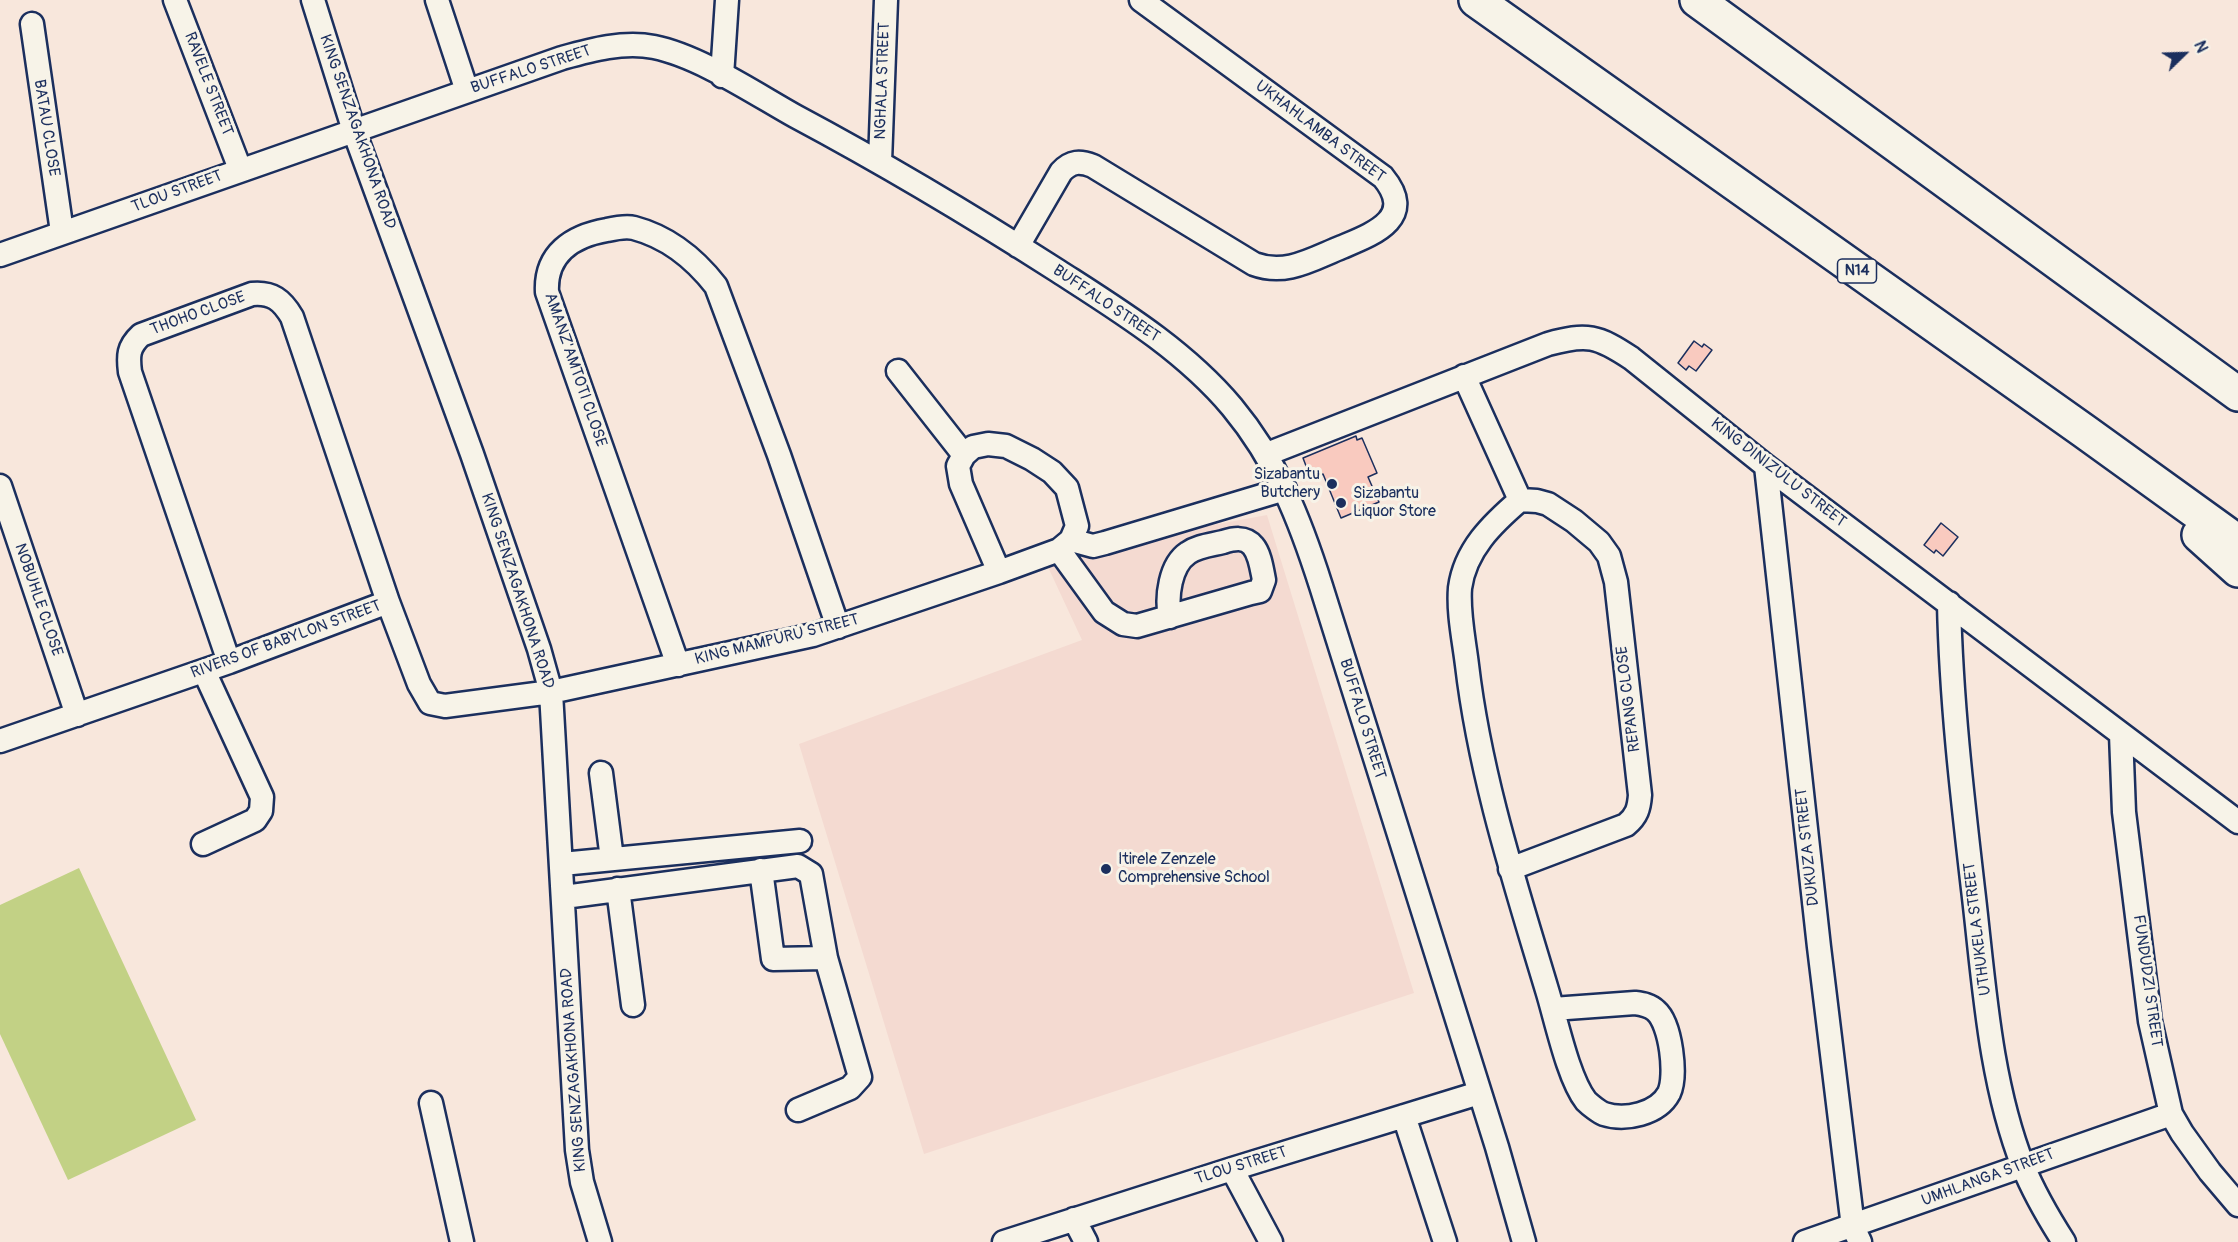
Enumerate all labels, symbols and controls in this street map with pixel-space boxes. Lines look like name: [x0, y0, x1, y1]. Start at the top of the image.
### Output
street label: NGHALA STREET: [871, 22, 895, 140]
north arrow: [2154, 24, 2214, 84]
street label: RAVELE STREET: [179, 30, 237, 138]
street label: KING SENZAGAKHONA ROAD: [315, 32, 399, 232]
text: N: [2189, 38, 2212, 56]
street label: BUFFALO STREET: [469, 42, 593, 98]
street label: UKHAHLAMBA STREET: [1251, 77, 1389, 187]
street label: BATAU CLOSE: [29, 78, 63, 178]
street label: TLOU STREET: [129, 167, 225, 217]
road number: N14: [1838, 259, 1876, 283]
street label: BUFFALO STREET: [1049, 261, 1163, 347]
street label: THOHO CLOSE: [148, 288, 248, 340]
street label: AMANZ'AMTOTI CLOSE: [540, 290, 610, 450]
street label: KING DINIZULU STREET: [1706, 414, 1850, 532]
place label: Sizabantu Butchery: [1254, 465, 1320, 503]
marker: Sizabantu Butchery: [1325, 477, 1339, 491]
place label: Sizabantu Liquor Store: [1353, 484, 1436, 522]
street label: KING SENZAGAKHONA ROAD: [476, 491, 558, 691]
marker: Sizabantu Liquor Store: [1334, 496, 1348, 510]
street label: NOBUHLE CLOSE: [10, 541, 66, 659]
street label: RIVERS OF BABYLON STREET: [188, 597, 384, 683]
street label: KING MAMPURU STREET: [693, 610, 861, 670]
street label: REPANG CLOSE: [1613, 645, 1645, 753]
street label: BUFFALO STREET: [1335, 656, 1389, 782]
street label: DUKUZA STREET: [1792, 787, 1824, 907]
place label: Itirele Zenzele Comprehensive School: [1118, 850, 1270, 888]
street label: UTHUKELA STREET: [1960, 861, 1996, 997]
marker: Itirele Zenzele Comprehensive School: [1099, 862, 1113, 876]
street label: FUNDUDZI STREET: [2128, 914, 2166, 1048]
street label: KING SENZAGAKHONA ROAD: [557, 967, 591, 1173]
street label: TLOU STREET: [1193, 1143, 1289, 1189]
street label: UMHLANGA STREET: [1919, 1145, 2057, 1211]

